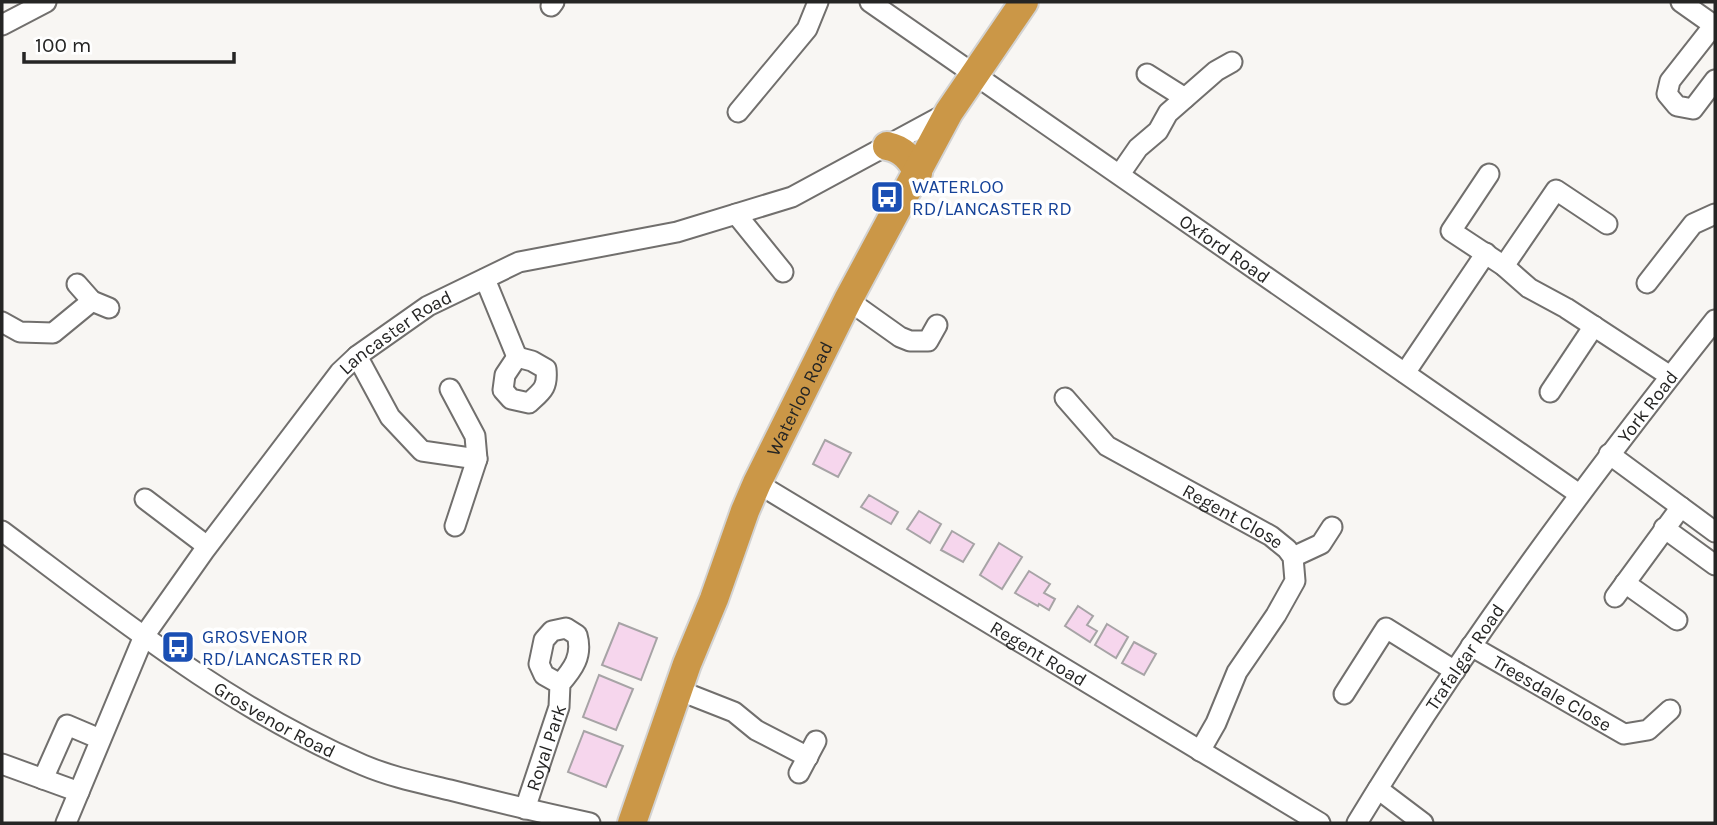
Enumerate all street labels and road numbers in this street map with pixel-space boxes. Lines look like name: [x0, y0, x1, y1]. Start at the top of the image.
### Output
street label: Oxford Road: [1175, 210, 1274, 288]
street label: Lancaster Road: [335, 286, 456, 379]
street label: Waterloo Road: [762, 338, 838, 460]
street label: York Road: [1613, 367, 1683, 448]
street label: Regent Close: [1178, 480, 1288, 554]
street label: Trafalgar Road: [1421, 600, 1509, 715]
street label: Regent Road: [986, 616, 1090, 691]
street label: Treesdale Close: [1489, 651, 1615, 736]
street label: Grosvenor Road: [210, 677, 339, 763]
street label: Royal Park: [522, 701, 571, 794]

